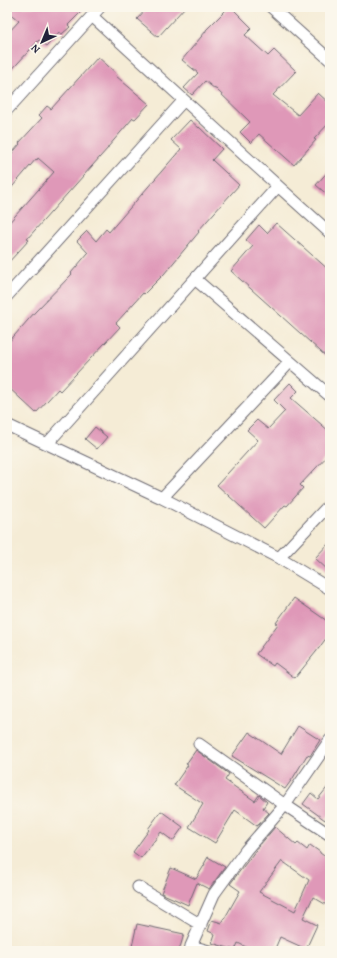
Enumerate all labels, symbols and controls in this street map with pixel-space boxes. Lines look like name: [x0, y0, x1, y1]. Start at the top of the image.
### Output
north arrow: [22, 22, 62, 62]
text: N: [26, 40, 43, 58]

